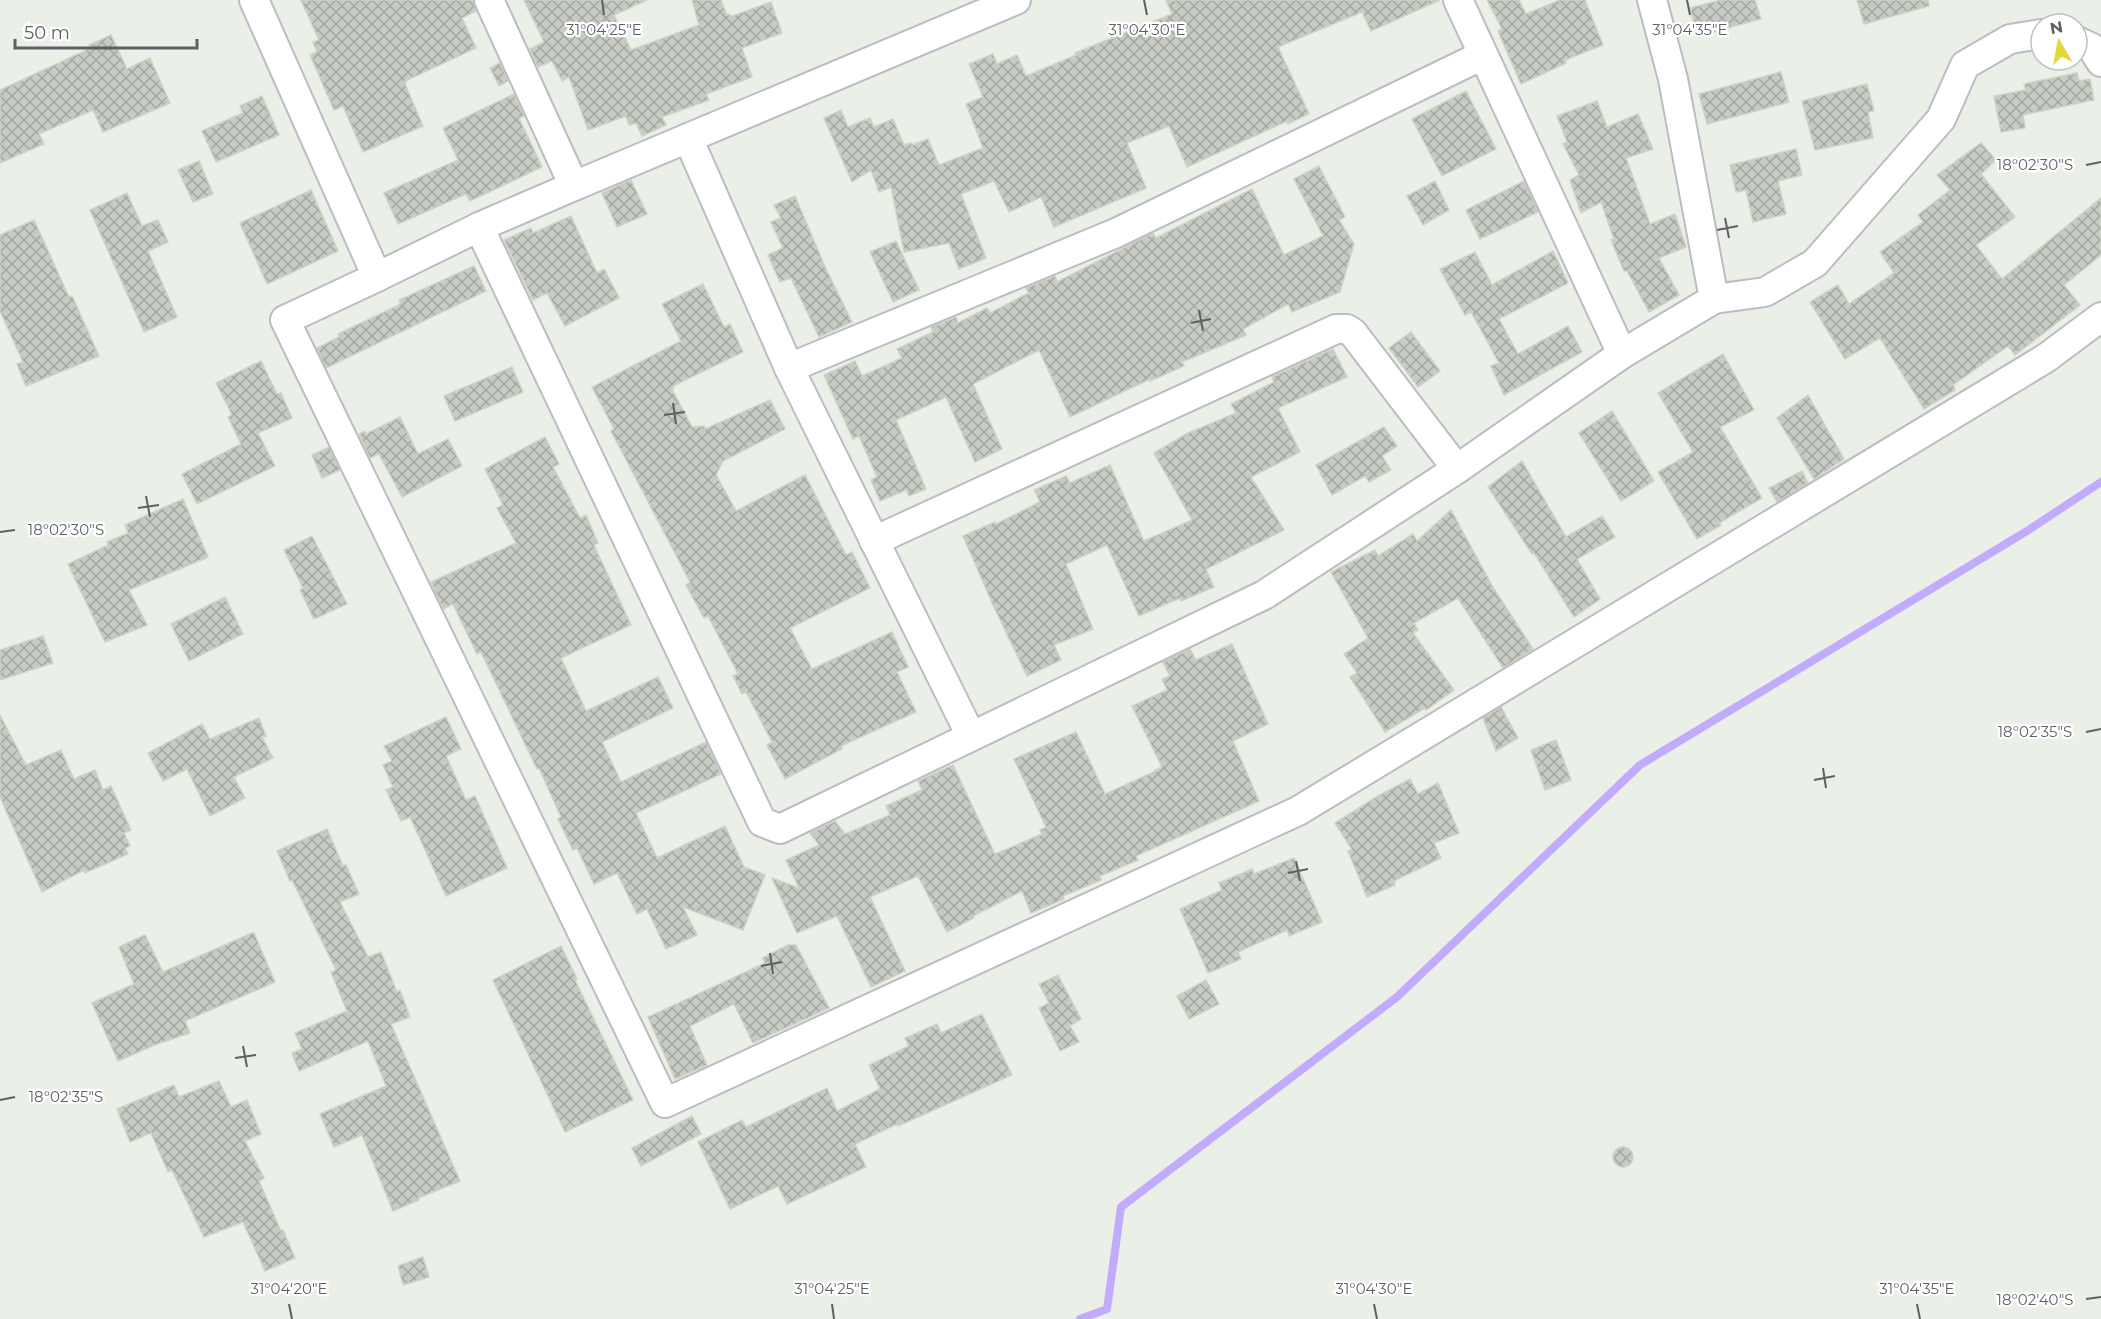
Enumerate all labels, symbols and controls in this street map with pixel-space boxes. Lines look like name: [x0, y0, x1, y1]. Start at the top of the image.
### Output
scale bar: [15, 12, 196, 50]
north arrow: [2029, 12, 2089, 72]
text: N: [2048, 17, 2065, 38]
text: 31°04'25"E: [566, 20, 642, 39]
text: 31°04'30"E: [1108, 20, 1186, 39]
text: 31°04'35"E: [1652, 20, 1728, 39]
text: 50 m: [24, 22, 70, 44]
text: 18°02'30"S: [1997, 155, 2073, 174]
text: 18°02'30"S: [28, 520, 104, 539]
text: 18°02'35"S: [1998, 722, 2072, 741]
text: 18°02'35"S: [29, 1087, 103, 1106]
text: 31°04'20"E: [250, 1279, 328, 1298]
text: 31°04'25"E: [794, 1279, 870, 1298]
text: 31°04'30"E: [1335, 1279, 1413, 1298]
text: 31°04'35"E: [1879, 1279, 1955, 1298]
text: 18°02'40"S: [1997, 1290, 2073, 1309]

